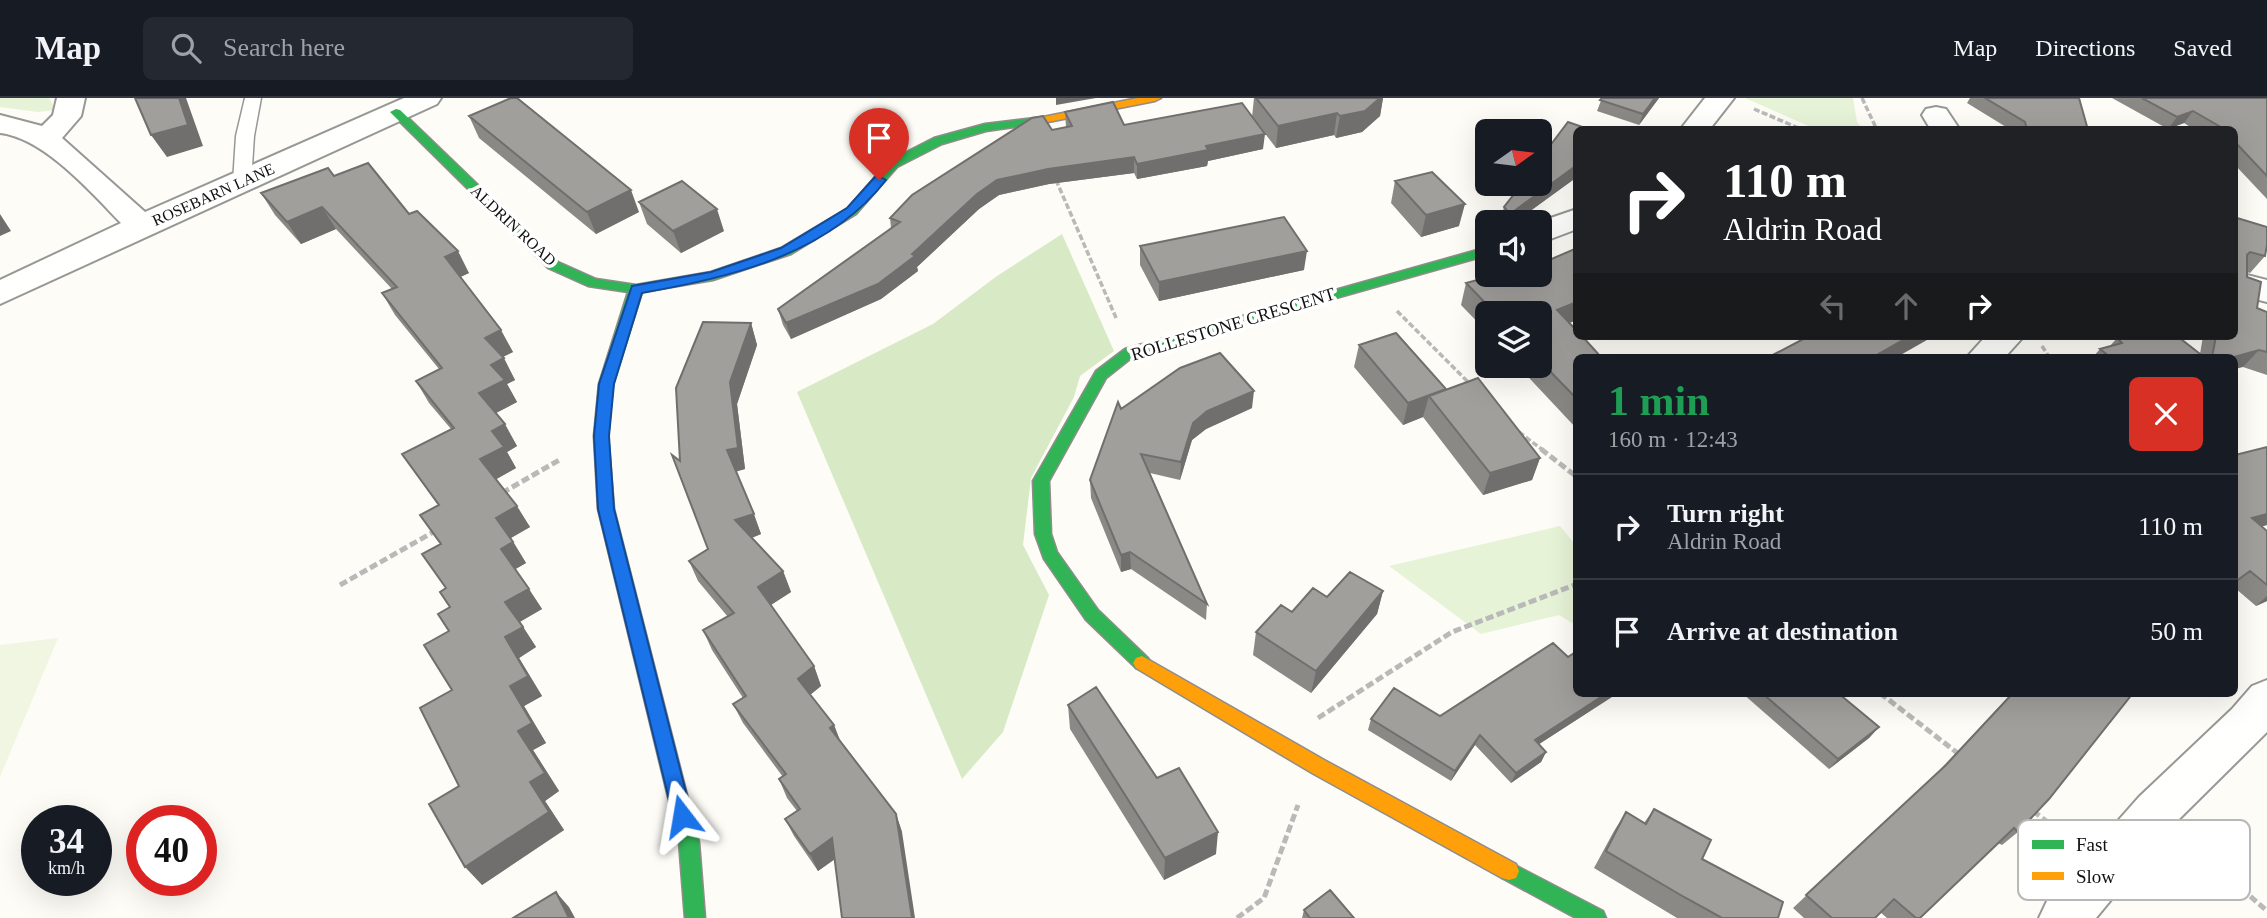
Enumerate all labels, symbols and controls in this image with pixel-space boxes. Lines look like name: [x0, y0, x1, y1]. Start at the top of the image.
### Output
search box: [143, 17, 633, 80]
icon: search: [167, 29, 205, 67]
text: Map: [35, 30, 101, 66]
text: Search here: [223, 33, 345, 62]
text: Map: [1953, 35, 1997, 61]
text: Directions: [2035, 35, 2135, 61]
text: Saved: [2173, 35, 2232, 61]
pin: [849, 108, 909, 180]
icon: arrive: [860, 119, 898, 157]
north arrow: [1475, 119, 1552, 196]
map controls: [1475, 119, 1552, 378]
text: 110 m: [1723, 153, 1847, 208]
icon: right: [1608, 154, 1699, 245]
street label: ROSEBARN LANE: [149, 160, 277, 229]
street label: ALDRIN ROAD: [468, 182, 560, 269]
button: sound: [1475, 210, 1552, 287]
text: Aldrin Road: [1723, 211, 1882, 247]
street label: ROLLESTONE CRESCENT: [1129, 283, 1337, 365]
icon: left: [1814, 287, 1852, 325]
icon: ahead: [1887, 287, 1925, 325]
icon: right: [1960, 287, 1998, 325]
button: layers: [1475, 301, 1552, 378]
button: close: [2129, 377, 2203, 451]
text: 1 min: [1608, 378, 1710, 424]
text: 160 m · 12:43: [1608, 427, 1738, 452]
text: Turn right: [1667, 499, 1784, 528]
icon: right: [1608, 508, 1646, 546]
text: 110 m: [2138, 512, 2203, 541]
text: Aldrin Road: [1667, 529, 1781, 554]
icon: arrive: [1608, 613, 1646, 651]
text: Arrive at destination: [1667, 617, 1898, 646]
text: 50 m: [2150, 617, 2203, 646]
position arrow: [645, 779, 719, 853]
speed limit sign: 40: [126, 805, 217, 896]
legend: [2018, 820, 2250, 900]
text: 34: [49, 822, 84, 861]
text: Fast: [2076, 834, 2108, 855]
text: km/h: [48, 858, 85, 878]
text: Slow: [2076, 866, 2115, 887]

